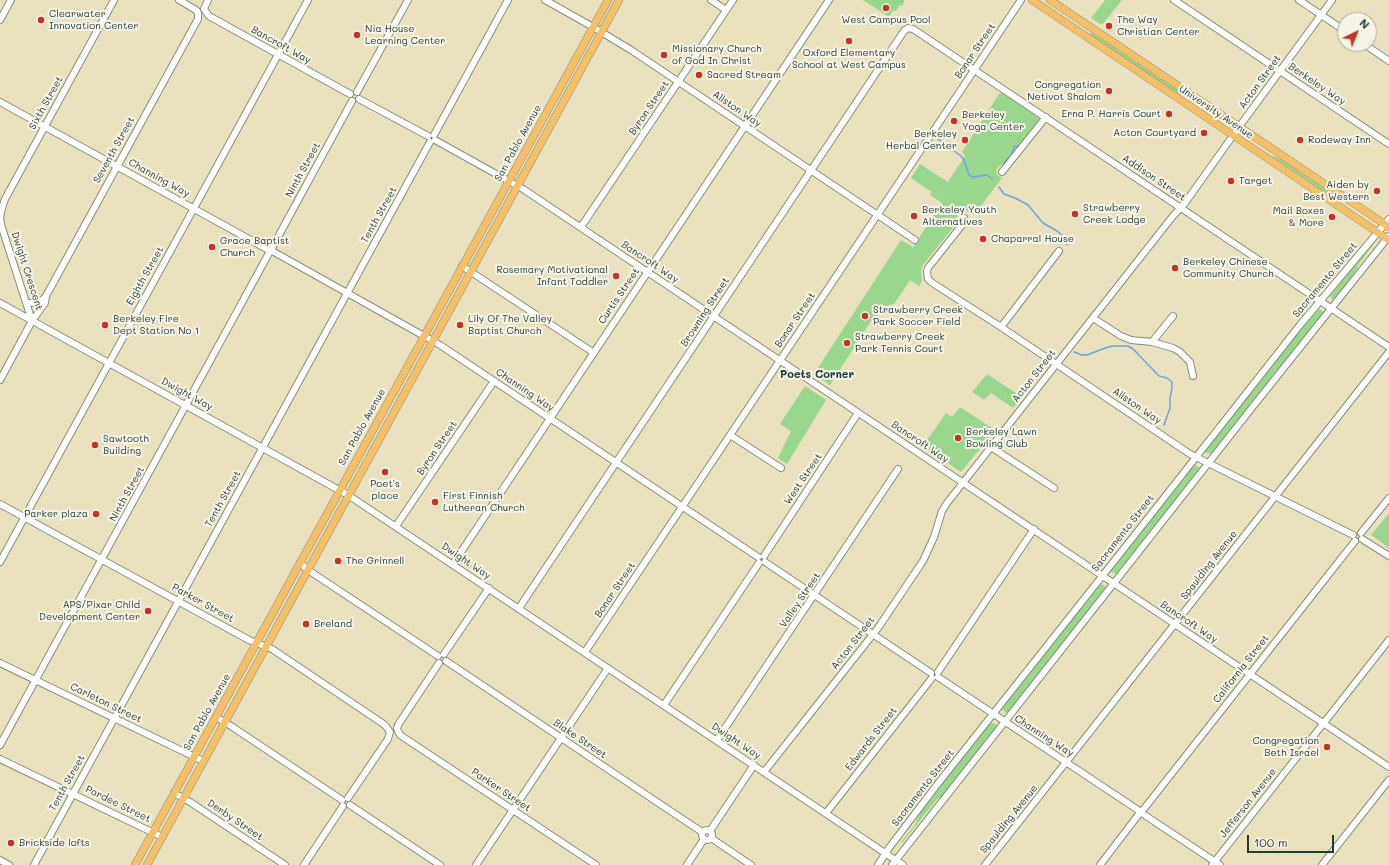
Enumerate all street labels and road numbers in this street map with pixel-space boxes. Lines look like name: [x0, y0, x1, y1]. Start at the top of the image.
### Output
street label: Bonar Street: [952, 21, 998, 81]
street label: Bancroft Way: [249, 24, 313, 66]
street label: Acton Street: [1236, 53, 1284, 111]
street label: Berkeley Way: [1286, 60, 1348, 108]
street label: Sixth Street: [26, 74, 66, 132]
street label: Byron Street: [626, 79, 672, 137]
street label: University Avenue: [1177, 83, 1255, 141]
street label: Allston Way: [710, 88, 764, 130]
street label: San Pablo Avenue: [492, 103, 544, 183]
street label: Seventh Street: [91, 115, 137, 185]
street label: Ninth Street: [283, 140, 323, 200]
street label: Addison Street: [1120, 152, 1188, 204]
street label: Channing Way: [126, 156, 192, 200]
street label: Tenth Street: [359, 185, 399, 245]
street label: Dwight Crescent: [9, 230, 45, 312]
street label: Bancroft Way: [619, 238, 681, 286]
street label: Sacramento Street: [1290, 240, 1360, 320]
street label: Eighth Street: [124, 245, 166, 307]
street label: Curtis Street: [596, 266, 642, 326]
street label: Browning Street: [678, 275, 732, 349]
street label: Bonar Street: [772, 290, 818, 350]
street label: Acton Street: [1010, 347, 1058, 405]
street label: Channing Way: [493, 366, 557, 414]
street label: Dwight Way: [159, 375, 215, 413]
street label: Allston Way: [1110, 385, 1164, 427]
street label: San Pablo Avenue: [336, 387, 388, 467]
street label: Bancroft Way: [889, 418, 951, 466]
street label: Byron Street: [414, 419, 460, 477]
street label: West Street: [781, 451, 825, 507]
street label: Ninth Street: [107, 464, 147, 524]
street label: Tenth Street: [203, 469, 243, 529]
street label: Sacramento Street: [1089, 492, 1157, 574]
street label: Spaulding Avenue: [1178, 528, 1240, 602]
street label: Dwight Way: [439, 540, 493, 582]
street label: Bonar Street: [592, 560, 638, 620]
street label: Valley Street: [777, 570, 823, 630]
street label: Parker Street: [170, 581, 236, 625]
street label: Bancroft Way: [1158, 598, 1220, 646]
street label: Acton Street: [829, 614, 877, 672]
street label: California Street: [1211, 632, 1271, 706]
street label: San Pablo Avenue: [181, 672, 233, 752]
street label: Carleton Street: [68, 681, 144, 725]
street label: Edwards Street: [842, 705, 900, 773]
street label: Channing Way: [1012, 712, 1076, 760]
street label: Blake Street: [551, 717, 609, 761]
street label: Dwight Way: [709, 720, 763, 762]
street label: Sacramento Street: [889, 747, 957, 829]
street label: Tenth Street: [47, 753, 87, 813]
street label: Parker Street: [469, 766, 533, 814]
street label: Jefferson Avenue: [1217, 766, 1279, 840]
street label: Spaulding Avenue: [978, 782, 1040, 856]
street label: Pardee Street: [83, 783, 153, 825]
street label: Derby Street: [205, 797, 265, 843]

